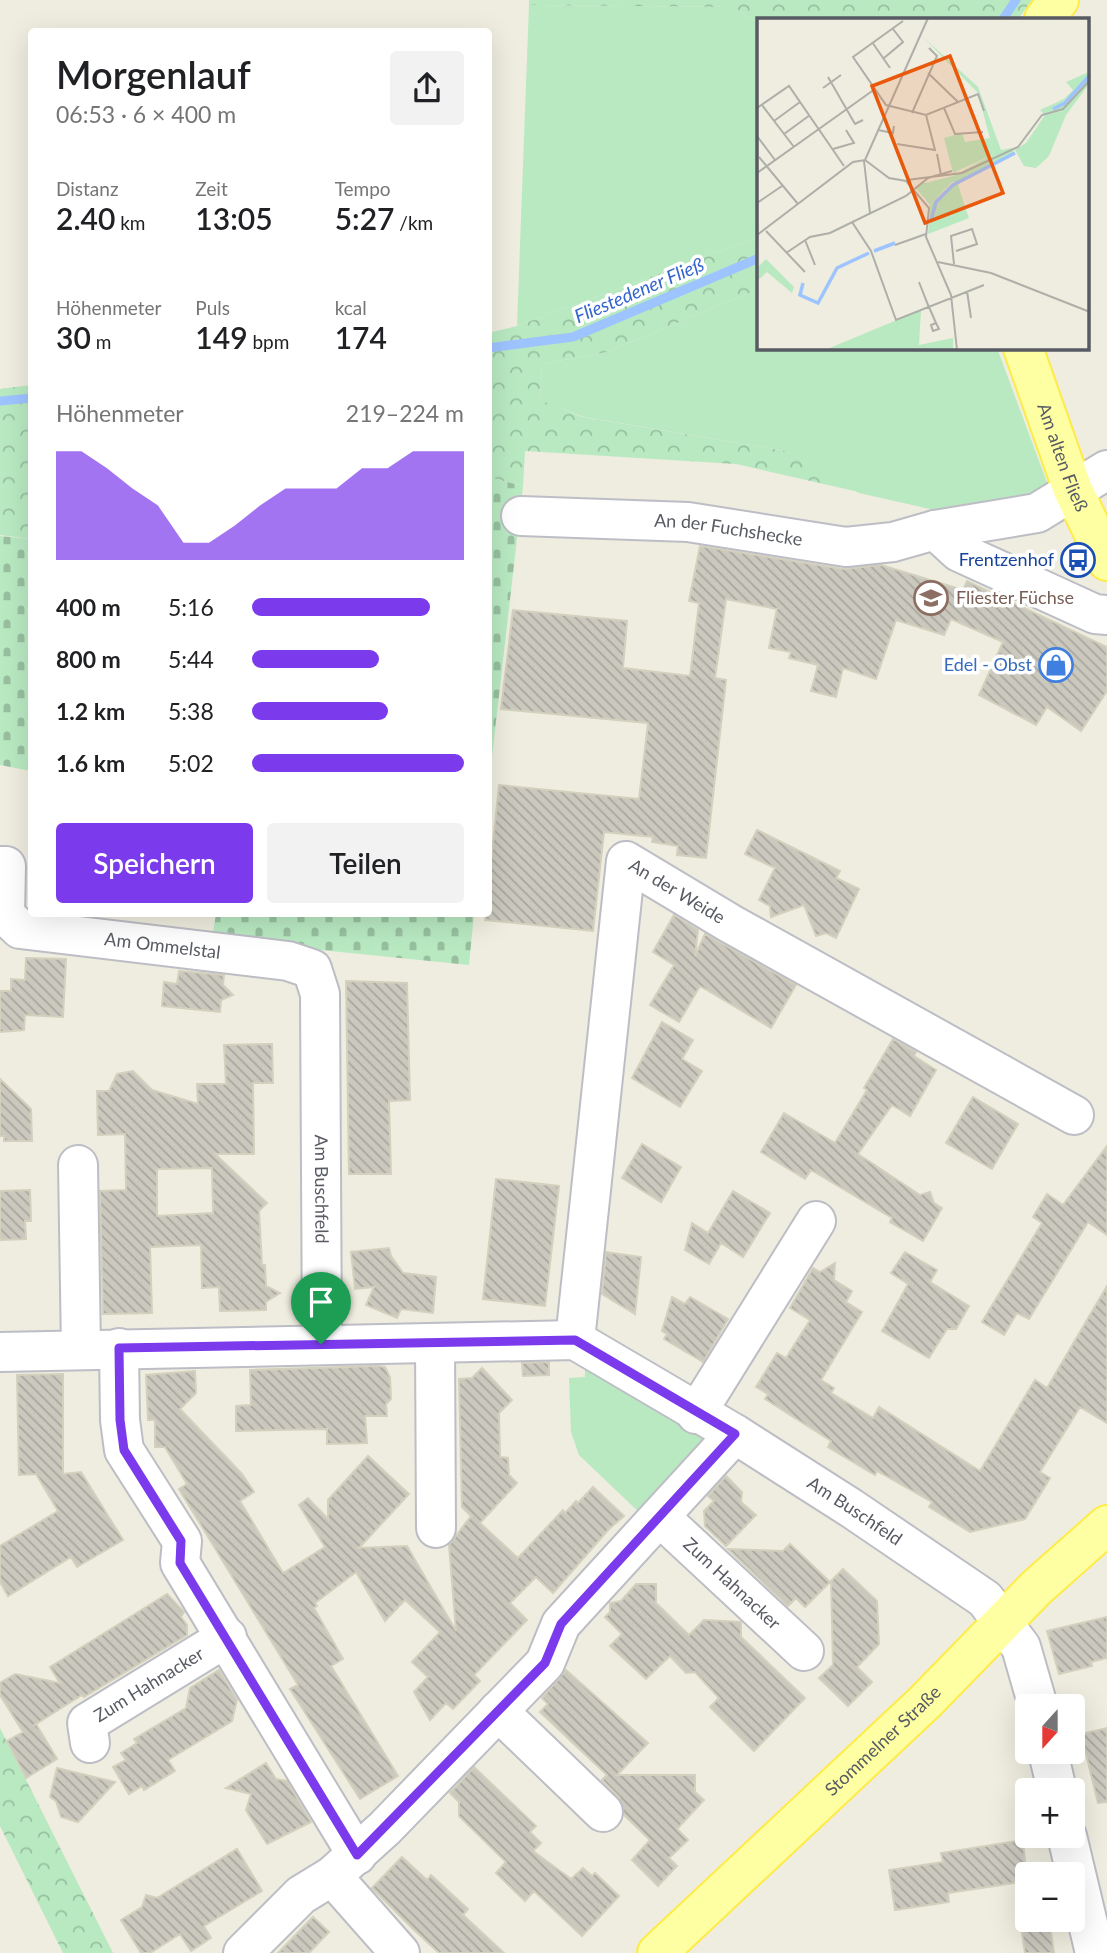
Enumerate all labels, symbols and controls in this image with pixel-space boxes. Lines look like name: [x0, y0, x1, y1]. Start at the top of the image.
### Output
inset map: [757, 18, 1090, 350]
text: Morgenlauf: [56, 51, 251, 97]
button: share: [390, 51, 464, 125]
text: 06:53 · 6 × 400 m: [56, 100, 236, 128]
text: Distanz: [56, 177, 119, 200]
text: Zeit: [195, 177, 228, 200]
text: Tempo: [335, 177, 391, 200]
text: 2.40: [56, 200, 115, 236]
text: 13:05: [195, 200, 273, 236]
text: 5:27: [335, 200, 394, 236]
text: km: [115, 211, 145, 234]
text: /km: [394, 211, 433, 234]
water label: Fliestedener Fließ: [571, 252, 707, 327]
text: Höhenmeter: [56, 296, 162, 319]
text: Puls: [195, 296, 230, 319]
text: kcal: [335, 296, 367, 319]
text: 30: [56, 319, 91, 355]
text: 149: [195, 319, 248, 355]
text: 174: [335, 319, 387, 355]
text: m: [91, 330, 111, 353]
text: bpm: [248, 330, 289, 353]
text: Höhenmeter: [56, 399, 184, 427]
text: 219–224 m: [346, 399, 464, 427]
street label: Am alten Fließ: [1033, 400, 1094, 515]
street label: An der Fuchshecke: [654, 509, 804, 550]
bus stop icon: Frentzenhof: [1059, 541, 1097, 579]
place label: Frentzenhof: [959, 548, 1055, 570]
school or university icon: Fliester Füchse: [912, 579, 950, 617]
place label: Fliester Füchse: [956, 586, 1074, 608]
text: 400 m: [56, 593, 121, 621]
text: 5:16: [168, 593, 214, 621]
text: 800 m: [56, 645, 121, 673]
text: 5:44: [168, 645, 214, 673]
shop icon: Edel - Obst: [1037, 646, 1075, 684]
place label: Edel - Obst: [944, 653, 1033, 675]
text: 1.2 km: [56, 697, 125, 725]
text: 5:38: [168, 697, 214, 725]
text: 1.6 km: [56, 749, 125, 777]
text: 5:02: [168, 749, 214, 777]
button: Speichern: [56, 823, 253, 903]
button: Teilen: [267, 823, 464, 903]
street label: An der Weide: [625, 853, 729, 928]
street label: Am Ommelstal: [103, 927, 222, 963]
street label: Am Buschfeld: [311, 1134, 333, 1244]
pin: [291, 1272, 351, 1344]
icon: arrive: [302, 1283, 340, 1321]
street label: Am Buschfeld: [804, 1471, 907, 1550]
street label: Zum Hahnacker: [679, 1532, 786, 1634]
street label: Zum Hahnacker: [90, 1642, 208, 1726]
street label: Stommelner Straße: [820, 1681, 945, 1800]
north arrow: [1015, 1694, 1085, 1764]
map controls: [1015, 1694, 1085, 1932]
button: +: [1015, 1778, 1085, 1848]
button: −: [1015, 1862, 1085, 1932]

